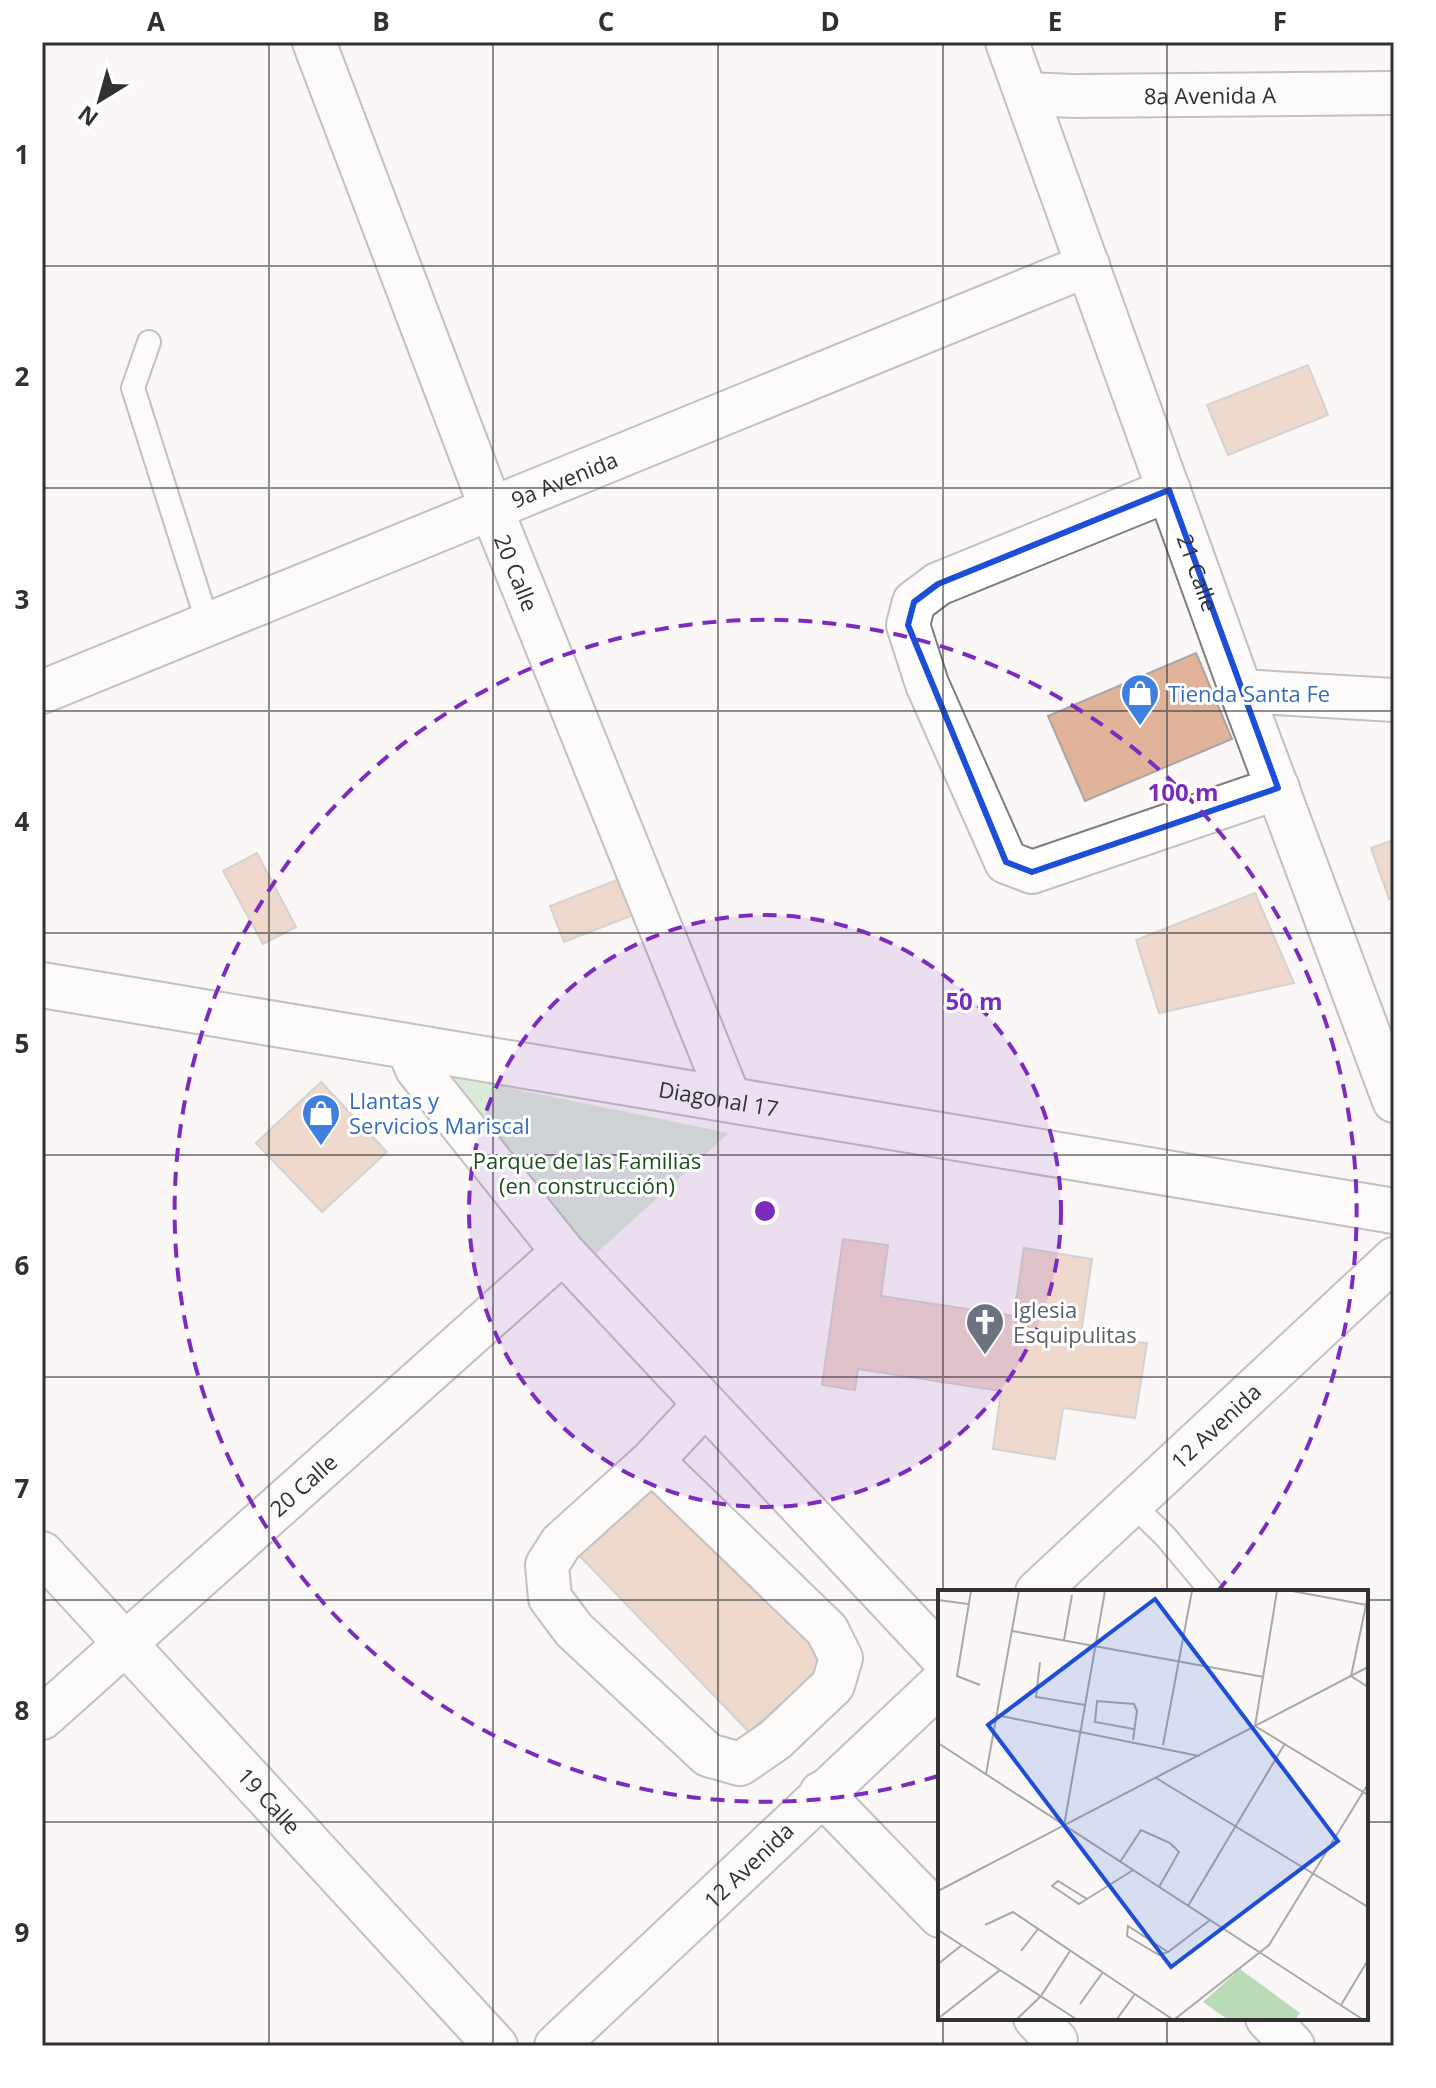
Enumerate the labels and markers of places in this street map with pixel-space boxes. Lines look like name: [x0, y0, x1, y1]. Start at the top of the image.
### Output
shop icon: Tienda Santa Fe: [1119, 672, 1161, 727]
place label: Tienda Santa Fe: [1168, 678, 1330, 708]
place label: Llantas y Servicios Mariscal: [349, 1085, 530, 1140]
shop icon: Llantas y Servicios Mariscal: [300, 1092, 342, 1147]
centre of rings: [751, 1197, 779, 1225]
place label: Iglesia Esquipulitas: [1013, 1294, 1137, 1349]
church icon: Iglesia Esquipulitas: [964, 1301, 1006, 1356]

